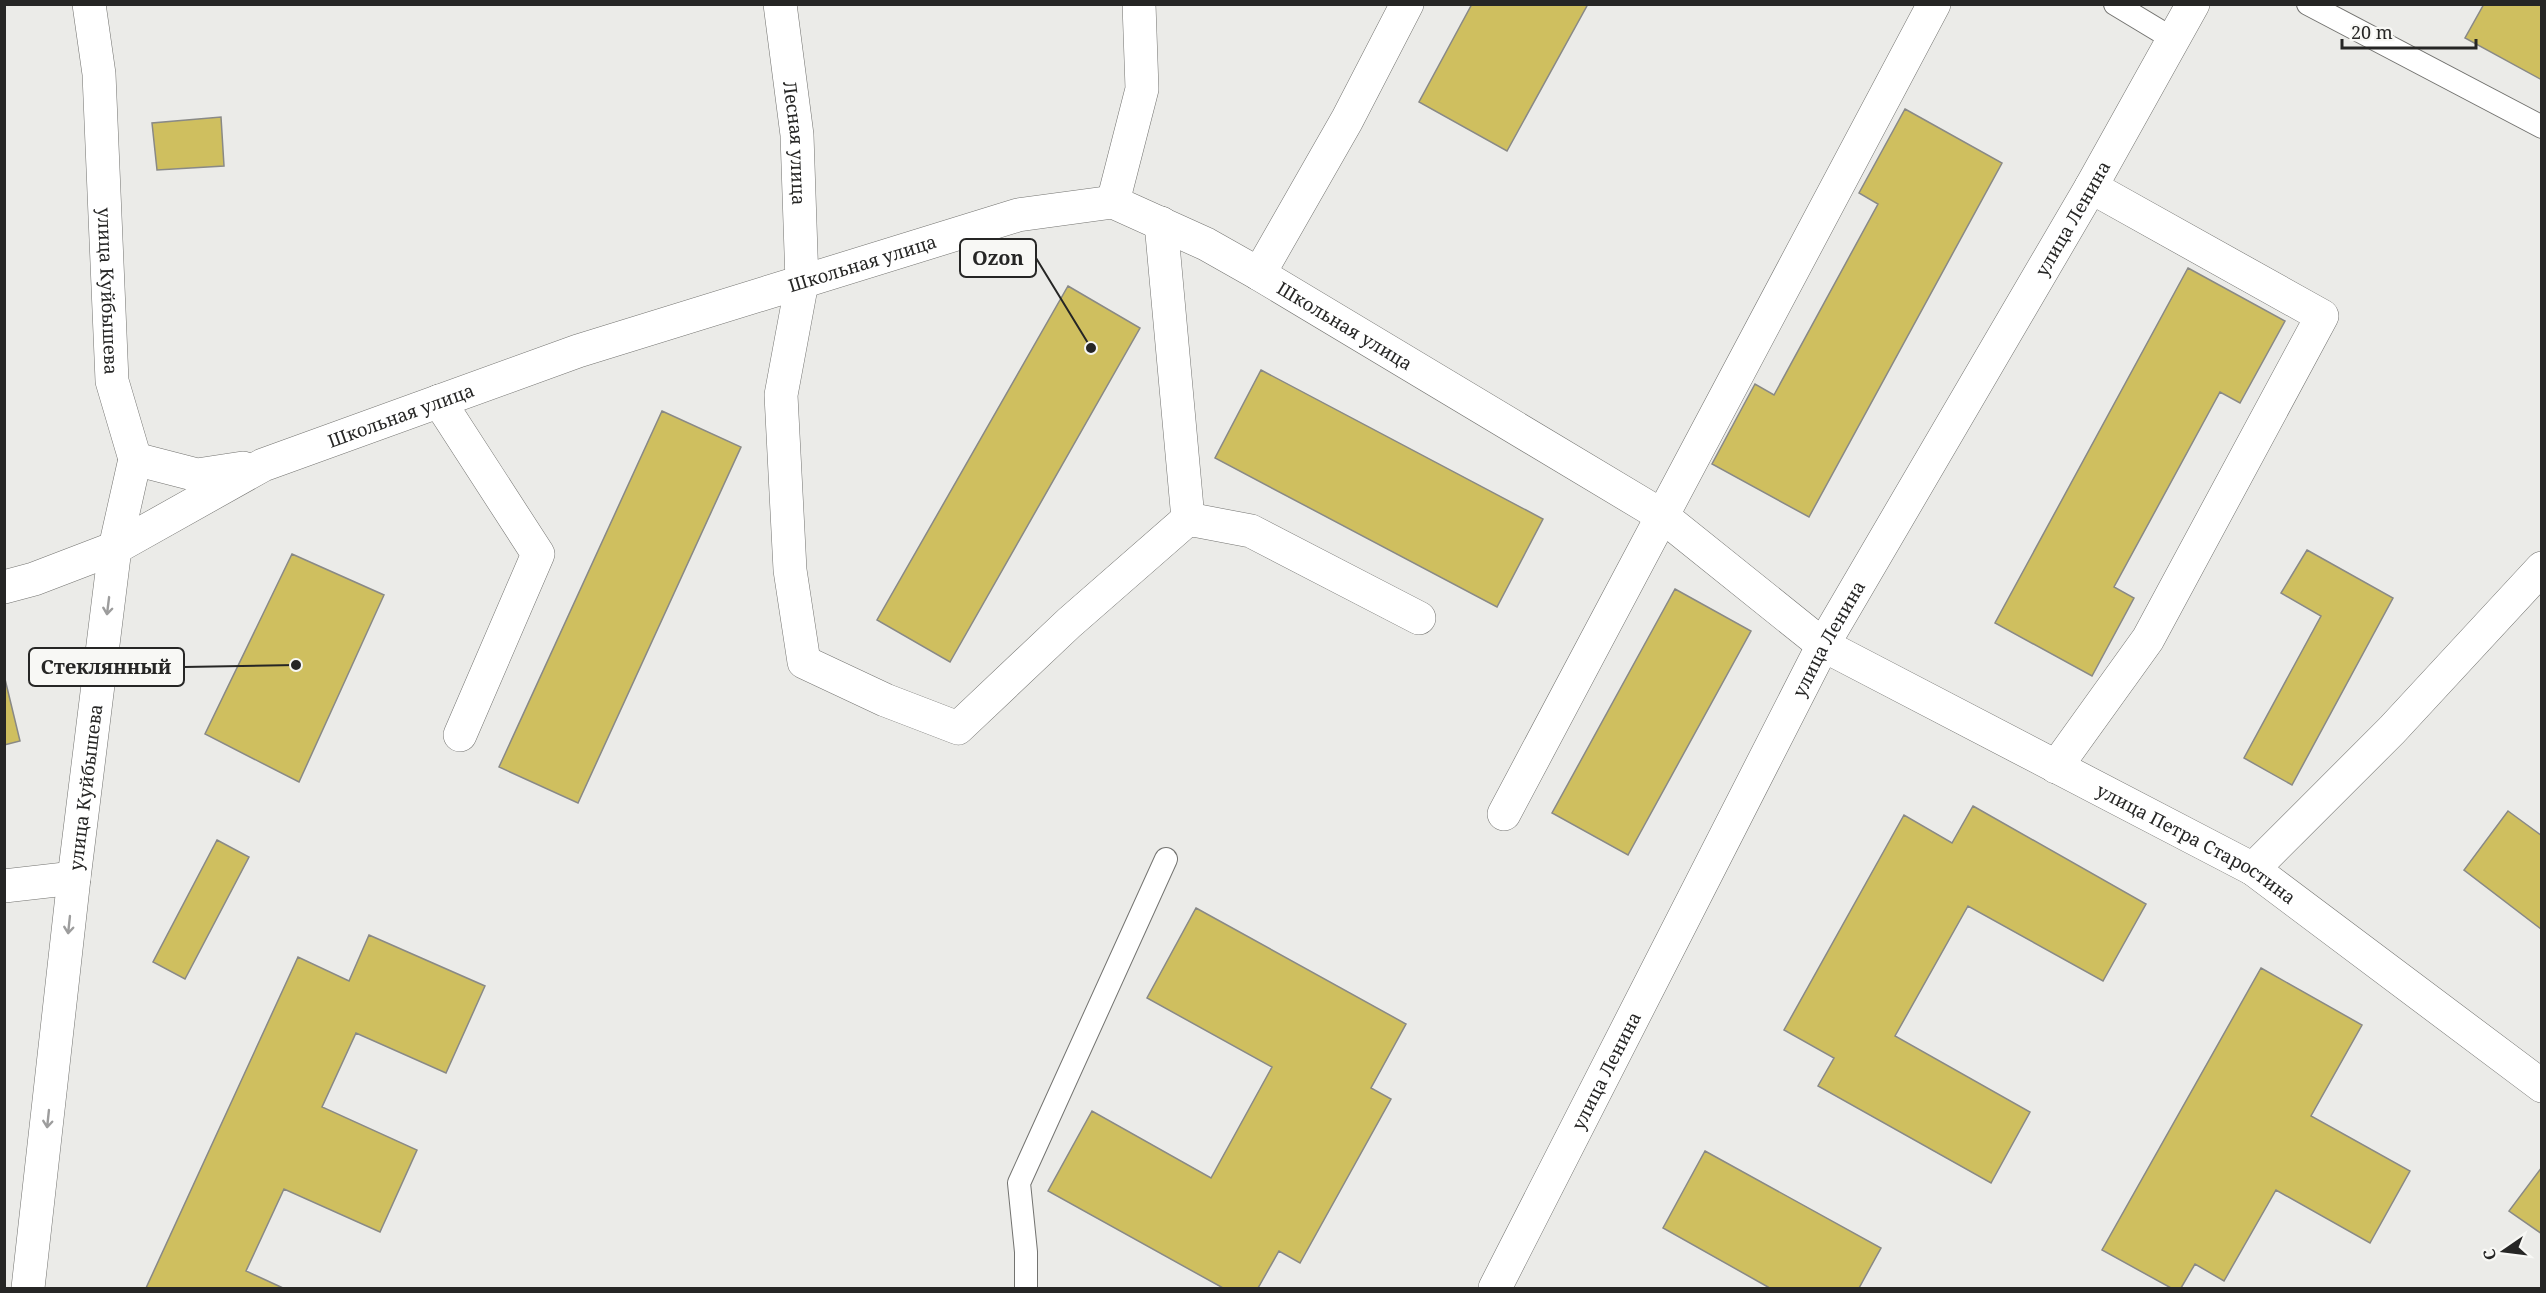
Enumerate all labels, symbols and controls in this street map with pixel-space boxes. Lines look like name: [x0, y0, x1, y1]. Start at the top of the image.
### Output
scale bar: [2342, 12, 2476, 50]
text: 20 m: [2351, 20, 2393, 44]
street label: Лесная улица: [778, 80, 811, 206]
street label: улица Ленина: [2029, 156, 2115, 281]
street label: улица Куйбышева: [93, 207, 124, 375]
street label: Школьная улица: [785, 229, 939, 297]
callout: Ozon: [960, 239, 1036, 277]
text: Ozon: [972, 244, 1024, 271]
street label: Школьная улица: [1273, 276, 1417, 375]
street label: Школьная улица: [324, 378, 477, 453]
street label: улица Ленина: [1787, 576, 1870, 701]
one-way arrow: [102, 596, 113, 616]
callout: Стеклянный: [29, 648, 184, 686]
text: Стеклянный: [41, 653, 172, 680]
street label: улица Куйбышева: [63, 703, 108, 872]
street label: улица Петра Старостина: [2093, 778, 2301, 909]
one-way arrow: [63, 914, 74, 934]
street label: улица Ленина: [1566, 1007, 1646, 1134]
one-way arrow: [42, 1108, 53, 1128]
north arrow: [2474, 1221, 2534, 1281]
text: С: [2477, 1247, 2501, 1262]

